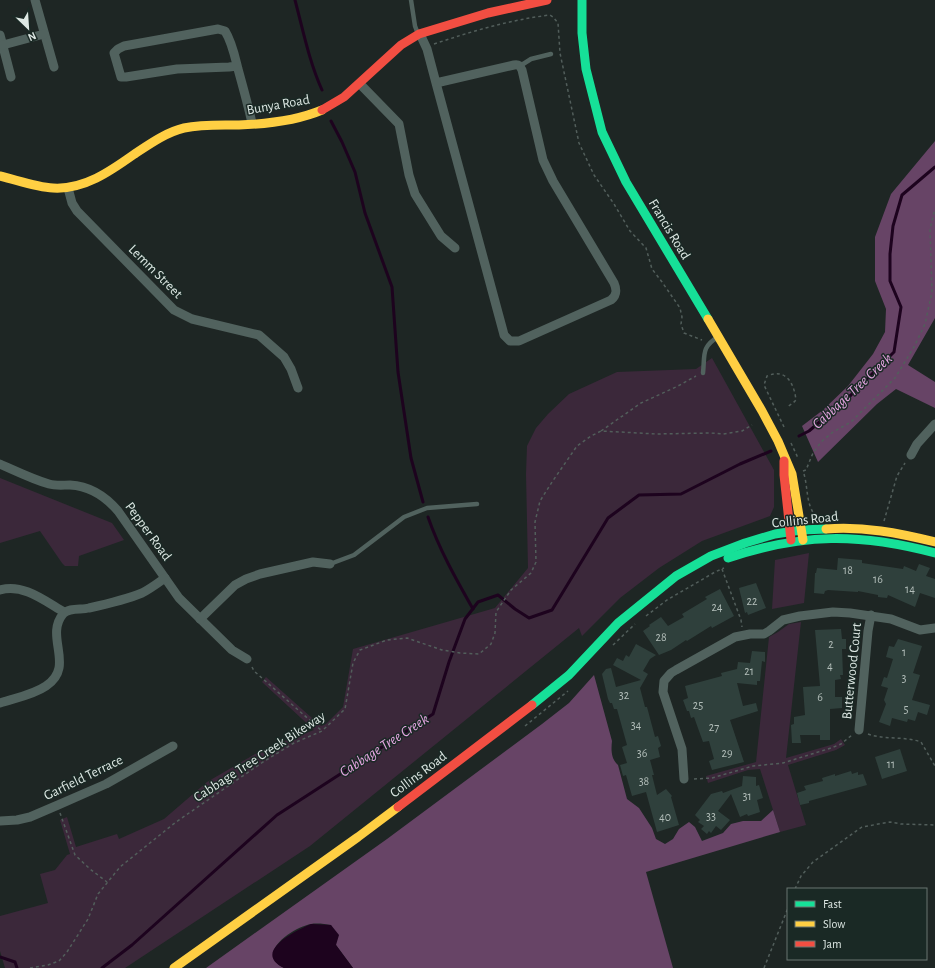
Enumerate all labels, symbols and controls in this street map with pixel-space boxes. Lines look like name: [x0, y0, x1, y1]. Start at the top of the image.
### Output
north arrow: [8, 8, 48, 48]
text: N: [26, 30, 38, 43]
street label: Bunya Road: [246, 93, 311, 117]
street label: Francis Road: [646, 197, 693, 262]
street label: Lemm Street: [126, 242, 185, 302]
water label: Cabbage Tree Creek: [810, 351, 895, 432]
street label: Pepper Road: [122, 500, 174, 563]
street label: Collins Road: [771, 510, 839, 530]
house number: 18: [843, 564, 853, 576]
house number: 16: [873, 573, 883, 585]
house number: 14: [905, 583, 915, 595]
house number: 22: [747, 595, 758, 607]
house number: 24: [711, 601, 723, 613]
street label: Butterwood Court: [840, 622, 864, 720]
house number: 28: [655, 631, 667, 643]
house number: 2: [828, 638, 834, 650]
house number: 1: [902, 646, 906, 658]
house number: 4: [827, 660, 833, 672]
house number: 21: [744, 665, 754, 677]
house number: 3: [902, 672, 907, 684]
house number: 32: [619, 689, 630, 701]
house number: 6: [817, 691, 823, 703]
house number: 25: [693, 699, 703, 711]
house number: 5: [903, 703, 909, 715]
street label: Cabbage Tree Creek Bikeway: [191, 709, 328, 805]
water label: Cabbage Tree Creek: [337, 711, 432, 780]
house number: 34: [631, 719, 642, 731]
house number: 27: [709, 721, 719, 733]
house number: 36: [637, 747, 648, 759]
house number: 29: [721, 747, 733, 759]
street label: Collins Road: [388, 749, 449, 800]
street label: Garfield Terrace: [42, 753, 125, 803]
house number: 11: [887, 758, 895, 770]
house number: 38: [639, 775, 650, 787]
house number: 31: [742, 790, 752, 802]
house number: 33: [706, 810, 716, 822]
house number: 40: [659, 811, 671, 823]
legend: [787, 888, 927, 960]
text: Fast: [823, 898, 842, 910]
text: Slow: [823, 918, 845, 930]
text: Jam: [823, 938, 842, 950]

